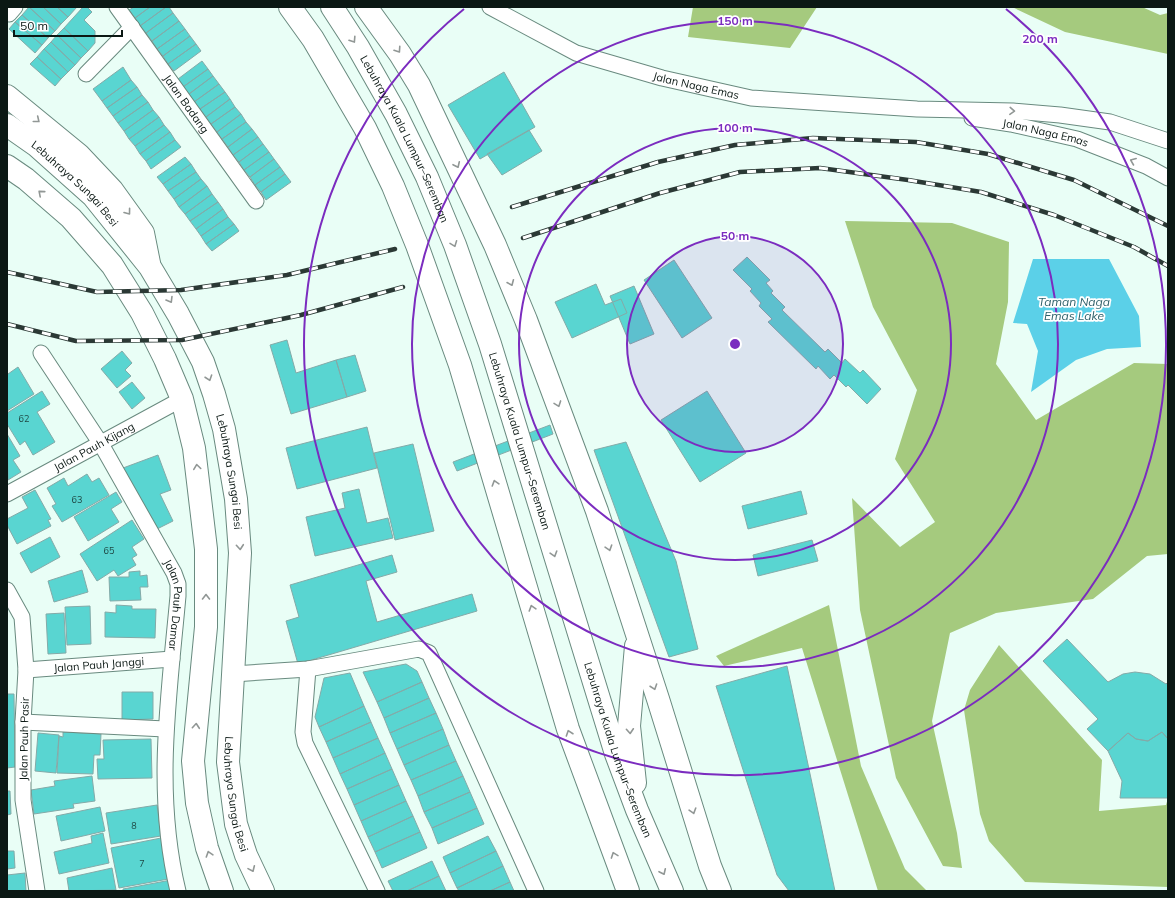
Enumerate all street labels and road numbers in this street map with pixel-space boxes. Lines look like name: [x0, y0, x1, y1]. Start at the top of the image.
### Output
street label: Lebuhraya Kuala Lumpur–Seremban: [357, 53, 452, 225]
street label: Jalan Naga Emas: [651, 69, 741, 102]
street label: Jalan Badang: [160, 72, 212, 136]
street label: Jalan Naga Emas: [1002, 116, 1091, 150]
street label: Lebuhraya Sungai Besi: [29, 137, 122, 229]
street label: Lebuhraya Kuala Lumpur–Seremban: [486, 350, 554, 532]
street label: Lebuhraya Sungai Besi: [213, 412, 245, 530]
street label: Jalan Pauh Kijang: [51, 419, 137, 474]
street label: Jalan Pauh Damar: [161, 557, 185, 651]
street label: Jalan Pauh Janggi: [53, 654, 144, 675]
street label: Lebuhraya Kuala Lumpur–Seremban: [581, 660, 655, 840]
street label: Jalan Pauh Pasir: [16, 697, 32, 781]
street label: Lebuhraya Sungai Besi: [221, 736, 251, 853]

